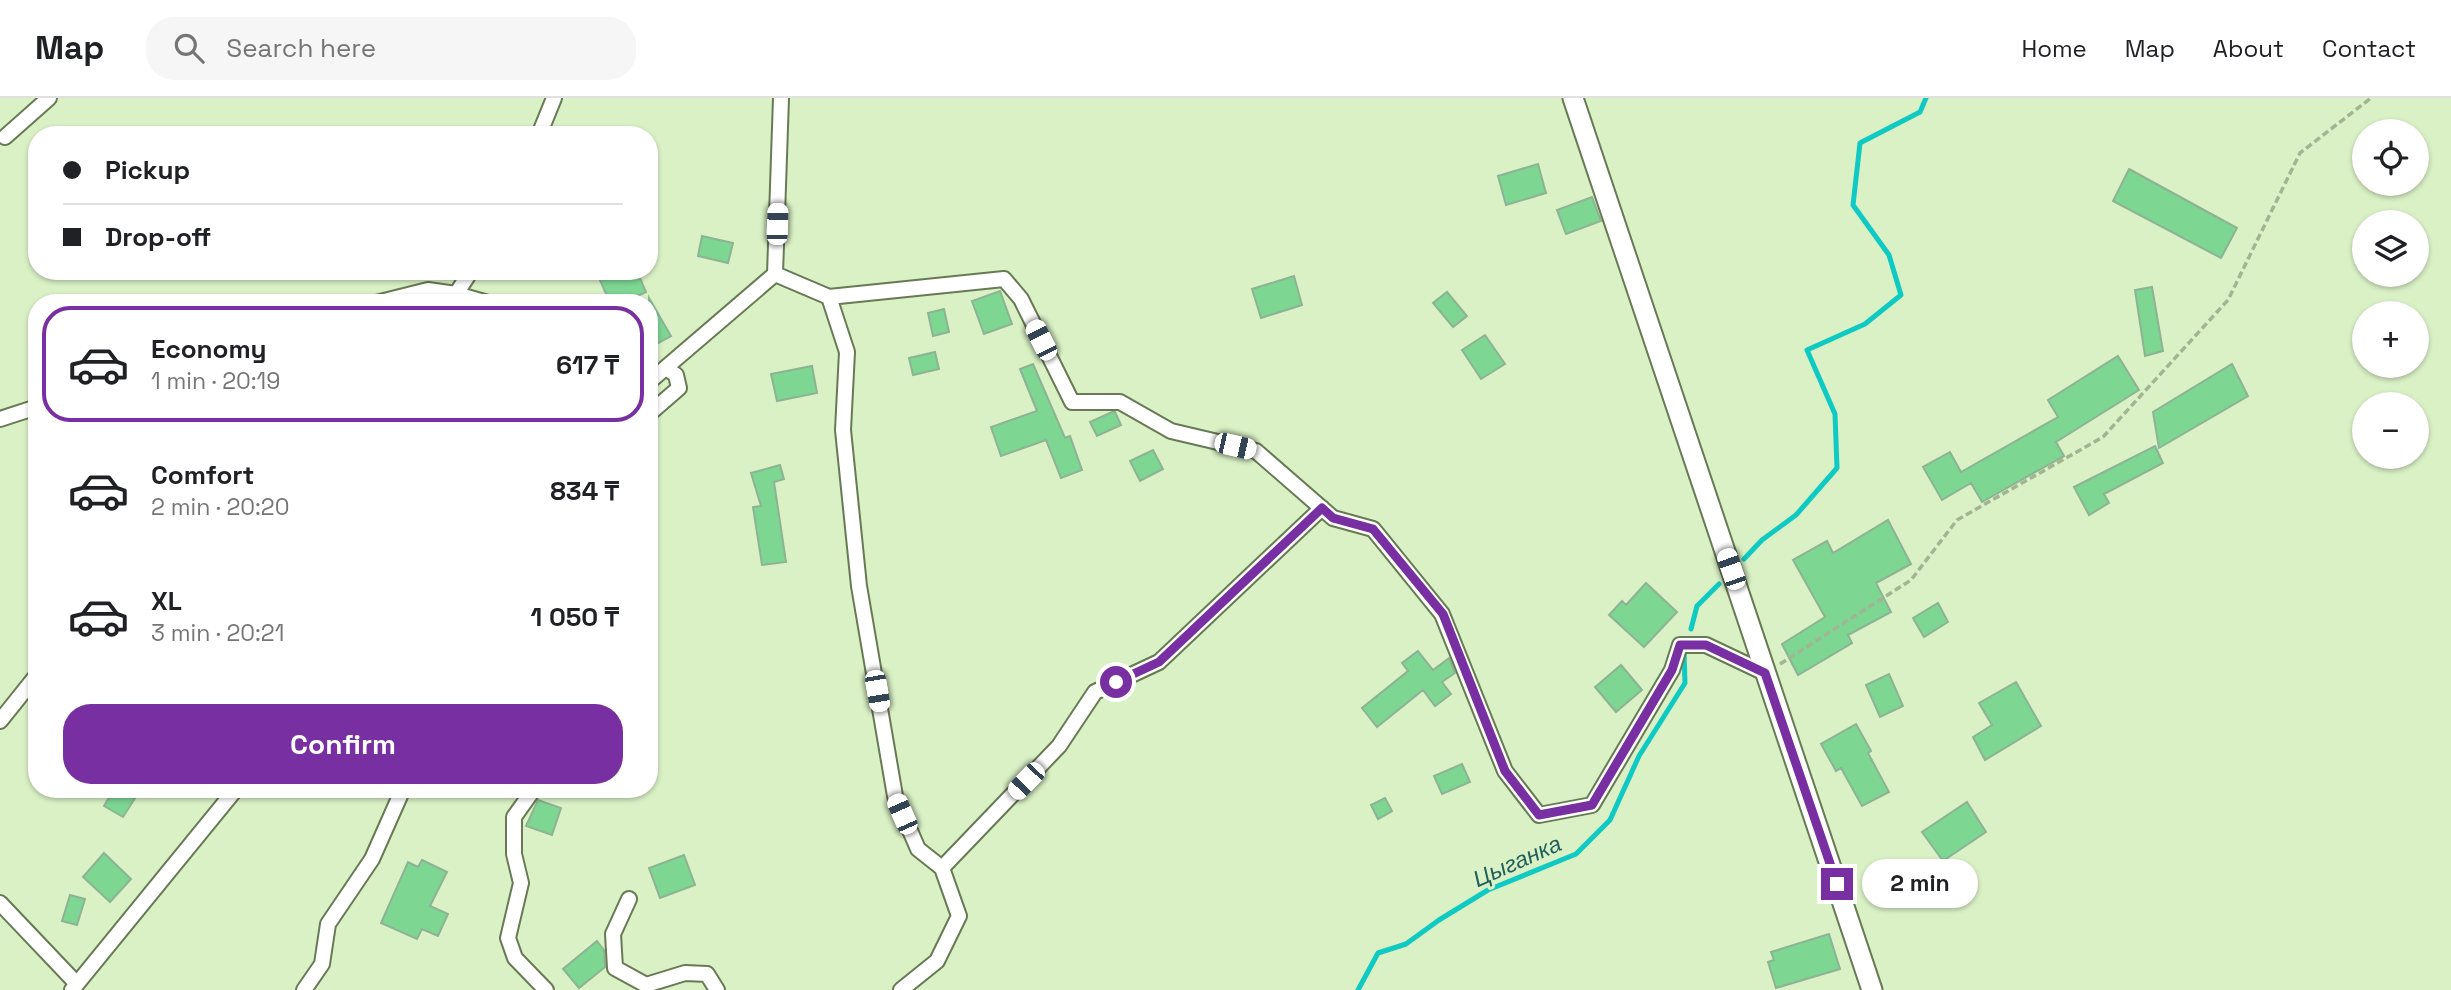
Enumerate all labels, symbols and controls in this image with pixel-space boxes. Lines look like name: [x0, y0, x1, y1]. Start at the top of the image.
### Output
search box: [146, 17, 636, 80]
text: Map: [35, 27, 104, 69]
icon: search: [170, 29, 208, 67]
text: Search here: [226, 31, 376, 65]
text: Home: [2021, 33, 2087, 64]
text: Map: [2125, 33, 2175, 64]
text: About: [2213, 33, 2284, 64]
text: Contact: [2322, 33, 2416, 64]
map controls: [2352, 119, 2429, 469]
button: locate: [2352, 119, 2429, 196]
text: Pickup: [105, 153, 190, 187]
car: [766, 203, 789, 245]
button: layers: [2352, 210, 2429, 287]
text: Drop-off: [105, 220, 211, 254]
button: +: [2352, 301, 2429, 378]
car: [1023, 317, 1060, 363]
text: Economy: [151, 332, 267, 366]
icon: car: [67, 333, 130, 396]
text: 617 ₸: [556, 348, 619, 382]
text: 1 min · 20:19: [151, 366, 280, 396]
button: −: [2352, 392, 2429, 469]
car: [1213, 431, 1258, 461]
text: Comfort: [151, 458, 254, 492]
icon: car: [67, 459, 130, 522]
text: 834 ₸: [550, 474, 619, 508]
text: 2 min · 20:20: [151, 492, 289, 522]
car: [1715, 546, 1748, 592]
text: XL: [151, 584, 182, 618]
icon: car: [67, 585, 130, 648]
text: 1 050 ₸: [531, 600, 619, 634]
text: 3 min · 20:21: [151, 618, 284, 648]
route start: [1100, 666, 1132, 698]
car: [864, 668, 891, 714]
button: Confirm: [63, 704, 623, 784]
car: [1004, 759, 1049, 803]
car: [884, 791, 921, 837]
water label: Цыганка: [1468, 828, 1566, 894]
callout: 2 min: [1862, 860, 1977, 908]
route end: [1821, 868, 1853, 900]
text: 2 min: [1890, 868, 1950, 898]

